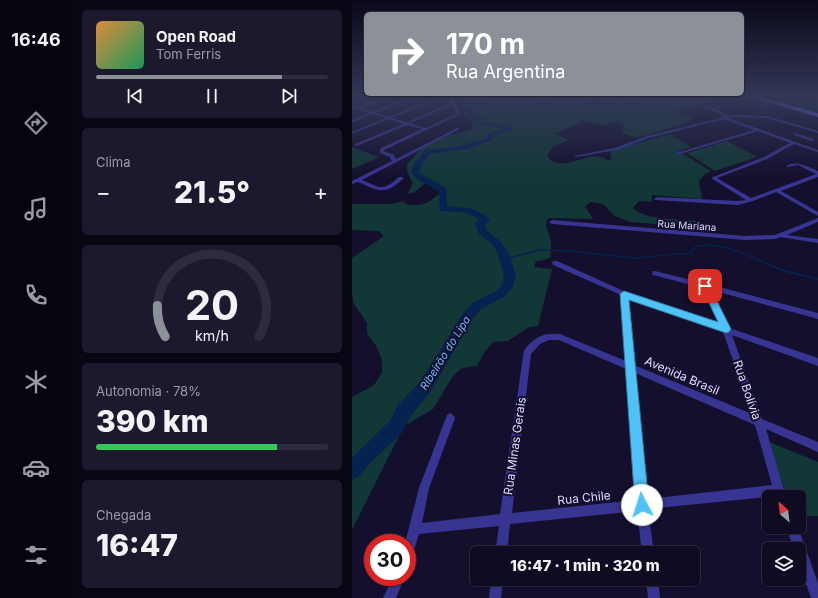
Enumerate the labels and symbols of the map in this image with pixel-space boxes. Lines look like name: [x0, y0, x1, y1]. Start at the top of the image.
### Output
street label: Rua Mariana: [657, 217, 717, 233]
pin: [688, 269, 722, 303]
water label: Ribeirão do Lipa: [417, 313, 474, 393]
street label: Avenida Brasil: [643, 353, 722, 398]
street label: Rua Bolívia: [730, 358, 765, 422]
street label: Rua Minas Gerais: [500, 396, 529, 496]
position arrow: [621, 484, 663, 526]
street label: Rua Chile: [557, 487, 611, 508]
north arrow: [762, 490, 806, 534]
speed limit sign: 30: [364, 534, 416, 586]

